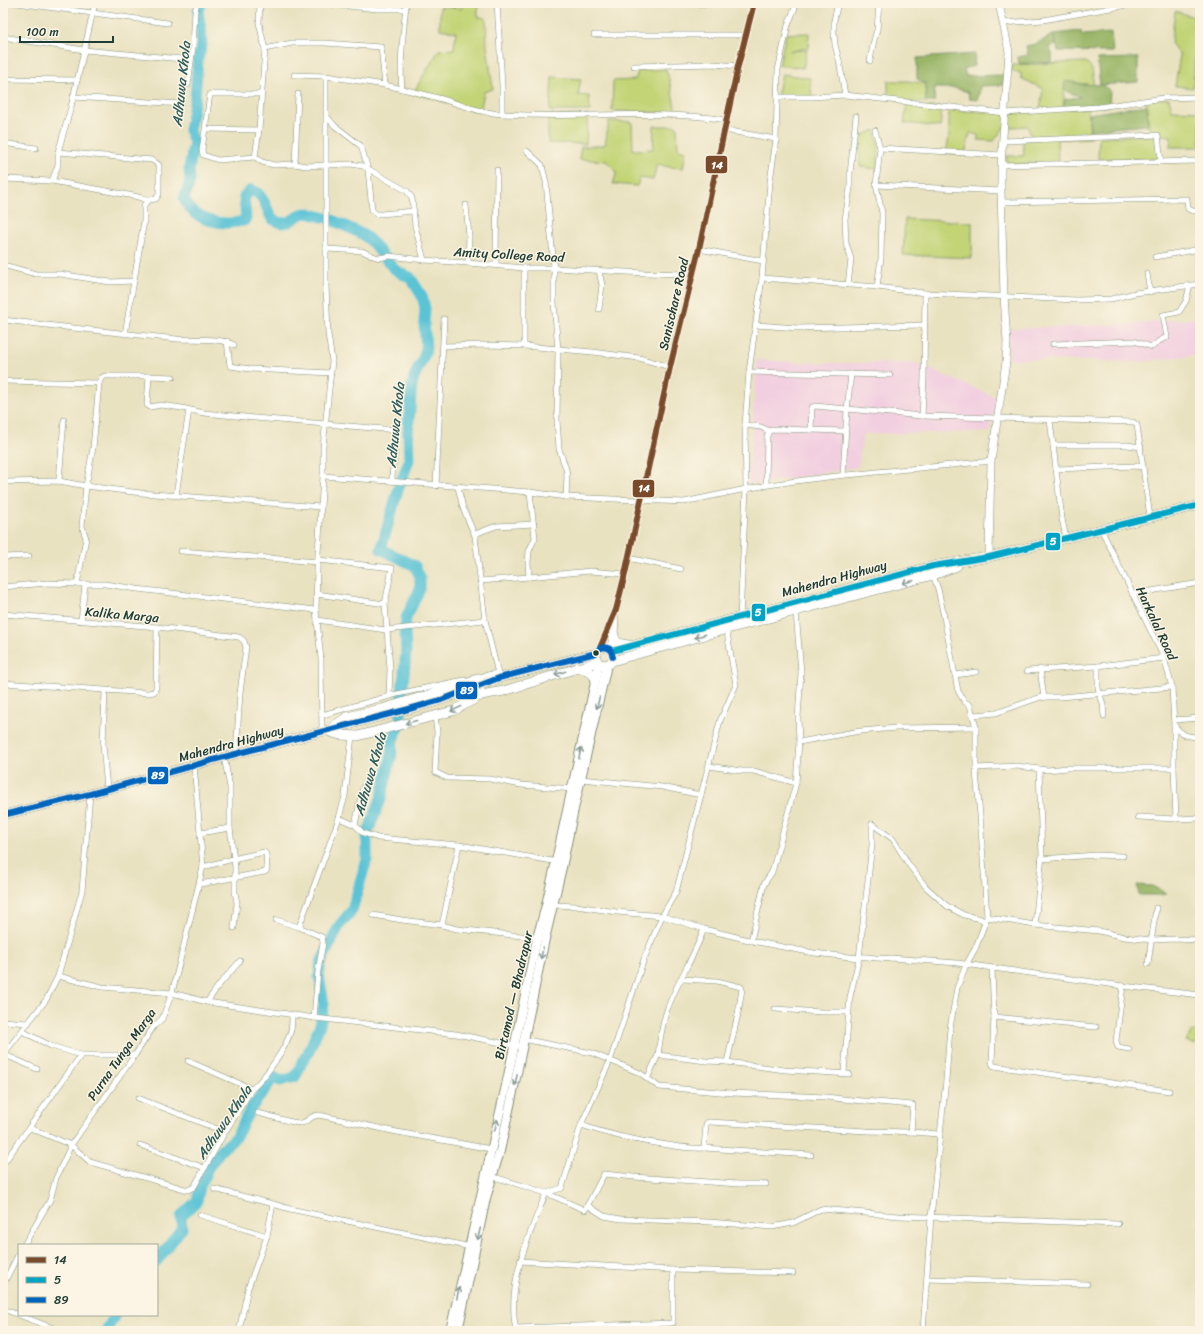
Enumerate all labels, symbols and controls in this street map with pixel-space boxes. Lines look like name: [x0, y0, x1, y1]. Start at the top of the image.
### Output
scale bar: [20, 18, 113, 44]
text: 100 m: [26, 21, 59, 43]
water label: Adhuwa Khola: [164, 39, 199, 129]
line badge: 14: [705, 155, 728, 174]
text: 14: [711, 156, 723, 175]
street label: Amity College Road: [452, 240, 566, 269]
street label: Sanischare Road: [652, 254, 696, 353]
water label: Adhuwa Khola: [378, 380, 413, 470]
line badge: 14: [632, 479, 655, 498]
text: 14: [638, 479, 650, 498]
line badge: 5: [1045, 532, 1061, 551]
text: 5: [1050, 532, 1057, 551]
street label: Mahendra Highway: [779, 553, 890, 604]
one-way arrow: [901, 579, 914, 586]
street label: Harkalal Road: [1129, 582, 1184, 665]
street label: Kalika Marga: [84, 600, 160, 629]
line badge: 5: [751, 603, 766, 622]
text: 5: [755, 603, 762, 622]
one-way arrow: [694, 633, 707, 640]
unlabelled marker: [591, 648, 601, 658]
one-way arrow: [553, 670, 566, 677]
line badge: 89: [455, 681, 478, 700]
text: 89: [459, 681, 474, 700]
one-way arrow: [594, 696, 602, 709]
one-way arrow: [450, 705, 462, 713]
street label: Mahendra Highway: [176, 718, 287, 769]
one-way arrow: [405, 719, 418, 726]
water label: Adhuwa Khola: [346, 729, 395, 820]
one-way arrow: [576, 746, 584, 759]
line badge: 89: [147, 766, 169, 785]
text: 89: [150, 766, 165, 785]
street label: Birtamod — Bhadrapur: [487, 928, 540, 1062]
one-way arrow: [537, 946, 545, 959]
street label: Purna Tunga Marga: [81, 1003, 162, 1105]
one-way arrow: [511, 1073, 519, 1086]
water label: Adhuwa Khola: [189, 1079, 260, 1165]
one-way arrow: [493, 1119, 501, 1132]
one-way arrow: [474, 1227, 482, 1240]
legend: [18, 1244, 158, 1316]
text: 14: [54, 1249, 67, 1271]
text: 5: [54, 1269, 61, 1291]
one-way arrow: [454, 1287, 462, 1300]
text: 89: [54, 1289, 69, 1311]

